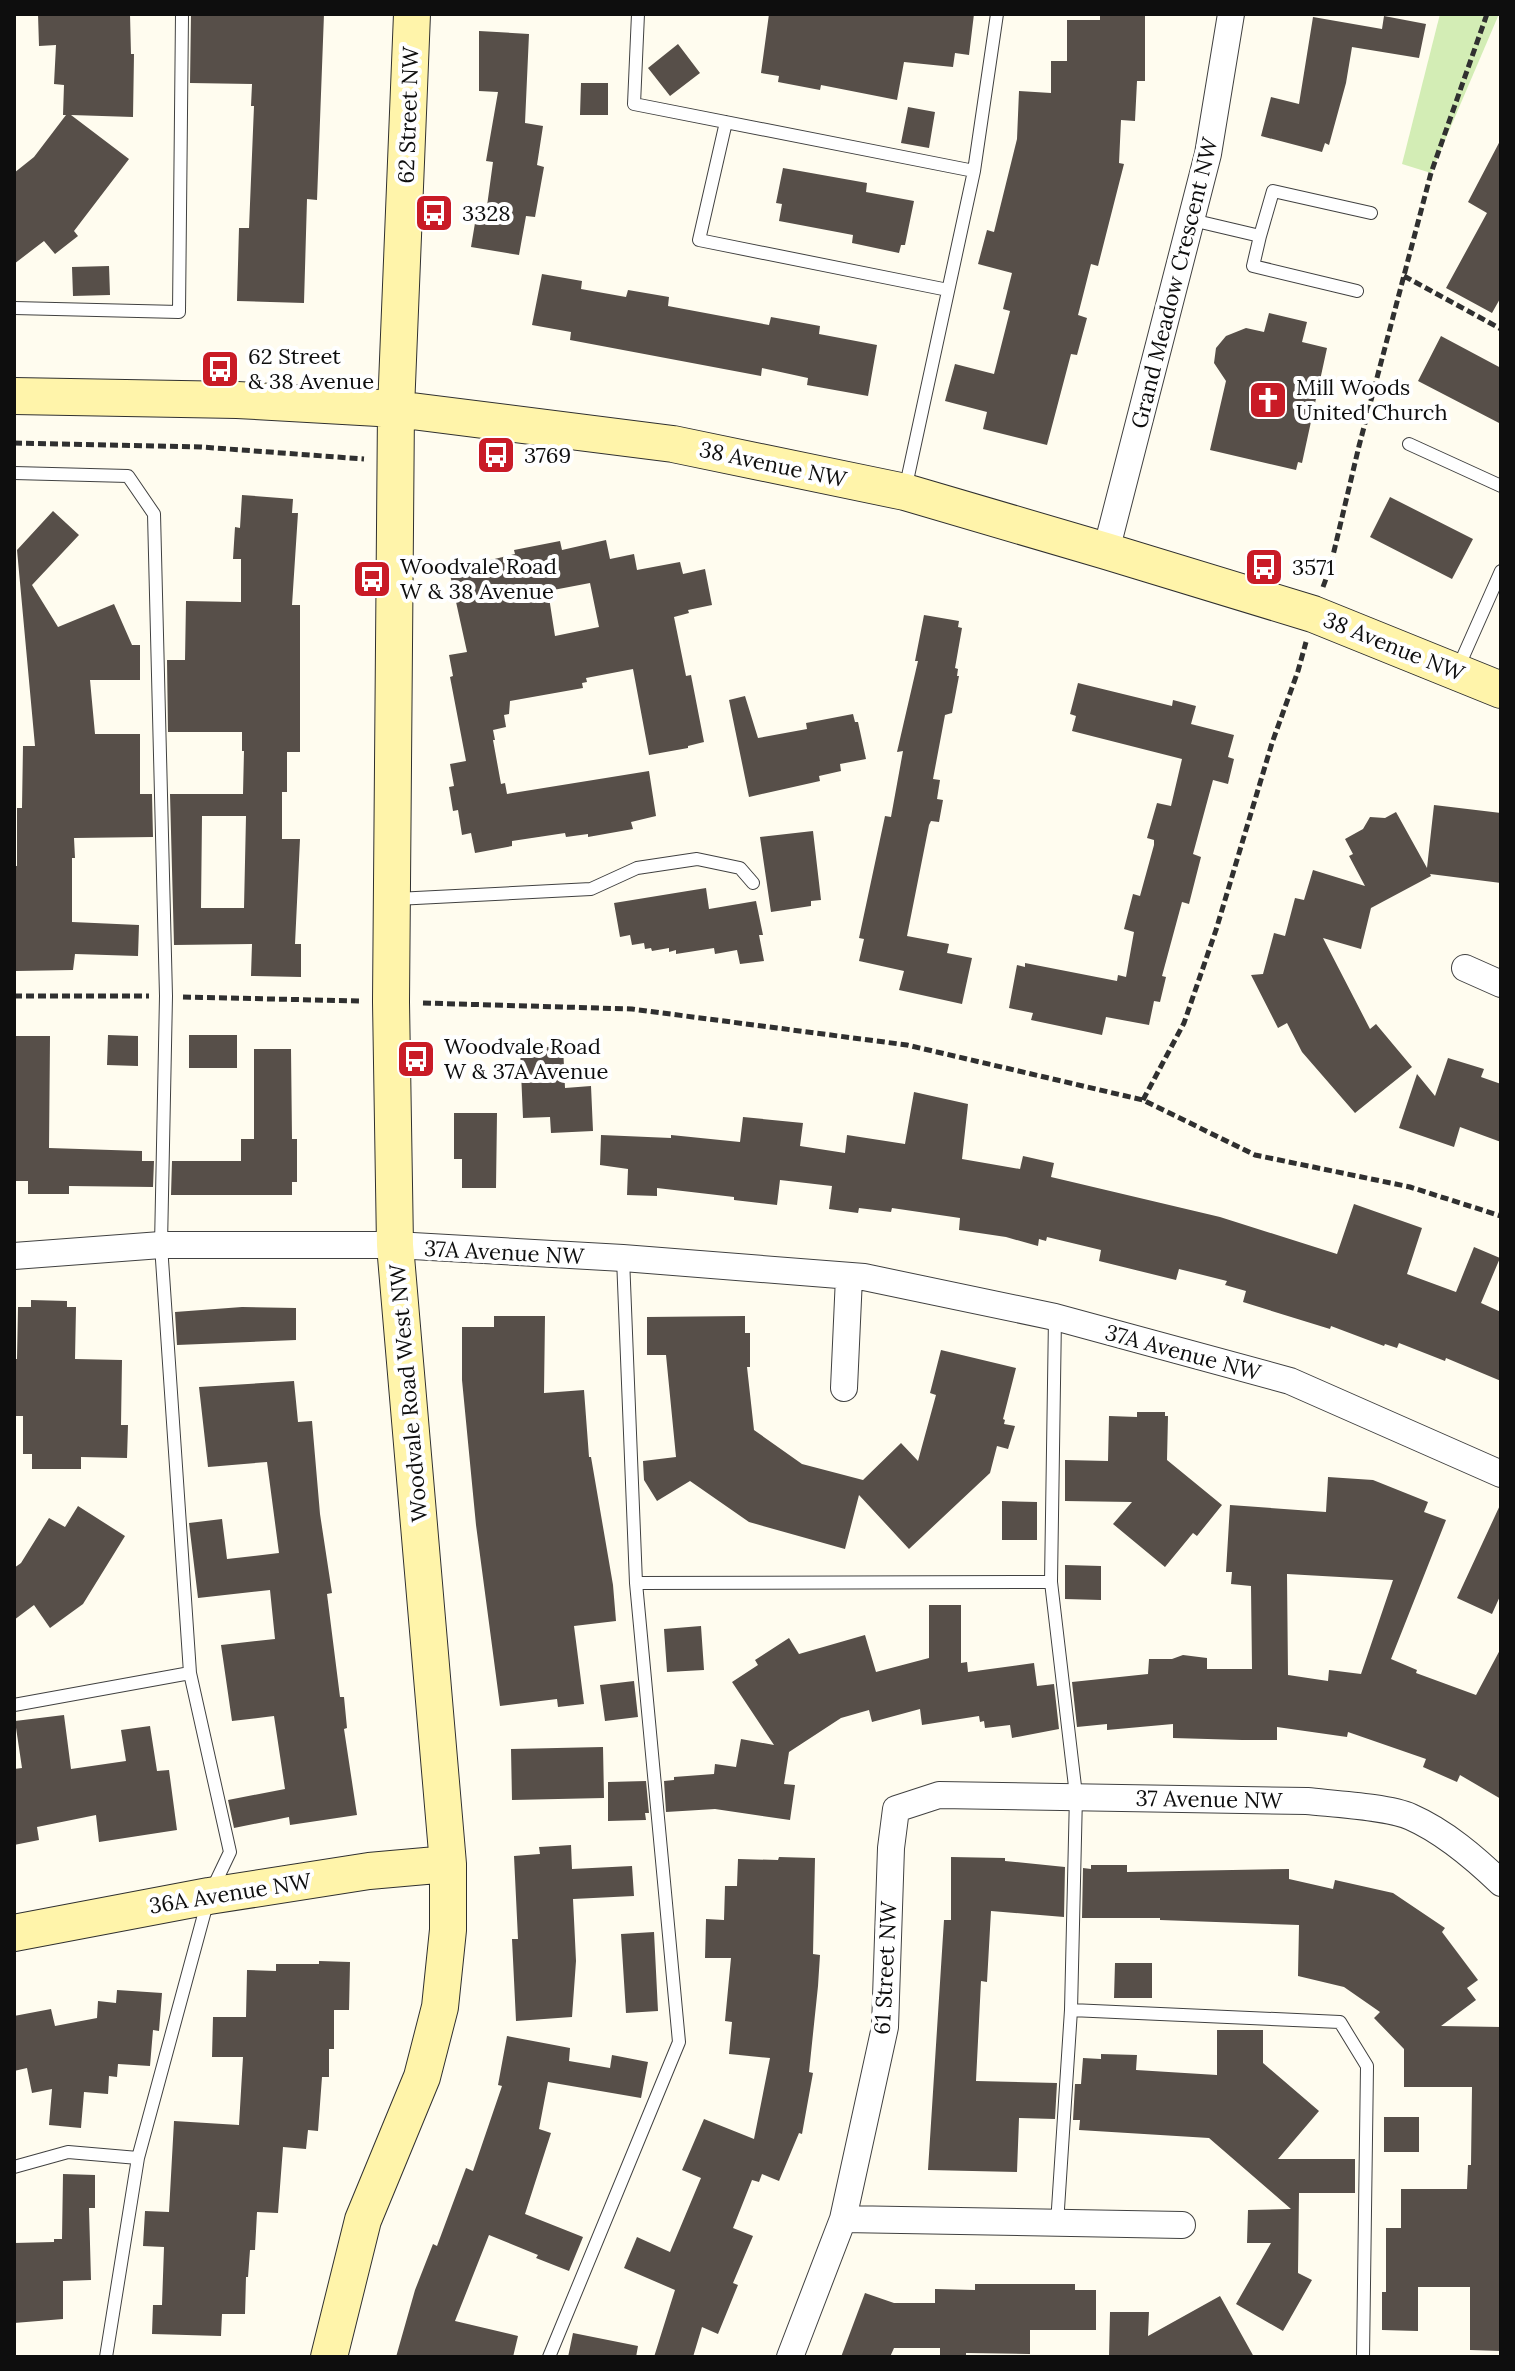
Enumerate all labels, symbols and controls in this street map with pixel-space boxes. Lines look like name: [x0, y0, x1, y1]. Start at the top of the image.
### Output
street label: 62 Street NW: [392, 45, 424, 184]
street label: Grand Meadow Crescent NW: [1124, 134, 1224, 431]
bus stop icon: 3328: [413, 192, 455, 234]
place label: 3328: [462, 199, 511, 227]
place label: 62 Street & 38 Avenue: [248, 342, 374, 395]
bus stop icon: 62 Street & 38 Avenue: [199, 348, 241, 390]
place label: Mill Woods United Church: [1296, 373, 1448, 426]
church icon: Mill Woods United Church: [1247, 379, 1289, 421]
bus stop icon: 3769: [475, 434, 517, 476]
street label: 38 Avenue NW: [697, 435, 850, 493]
place label: 3769: [524, 441, 571, 469]
bus stop icon: 3571: [1243, 546, 1285, 588]
place label: Woodvale Road W & 38 Avenue: [400, 552, 557, 605]
place label: 3571: [1292, 553, 1334, 581]
bus stop icon: Woodvale Road W & 38 Avenue: [351, 558, 393, 600]
street label: 38 Avenue NW: [1319, 605, 1470, 687]
place label: Woodvale Road W & 37A Avenue: [444, 1032, 608, 1085]
bus stop icon: Woodvale Road W & 37A Avenue: [395, 1038, 437, 1080]
street label: 37A Avenue NW: [423, 1234, 586, 1270]
street label: Woodvale Road West NW: [383, 1262, 433, 1523]
street label: 37A Avenue NW: [1102, 1318, 1265, 1387]
street label: 37 Avenue NW: [1135, 1784, 1284, 1814]
street label: 36A Avenue NW: [147, 1866, 314, 1920]
street label: 61 Street NW: [868, 1900, 903, 2035]

